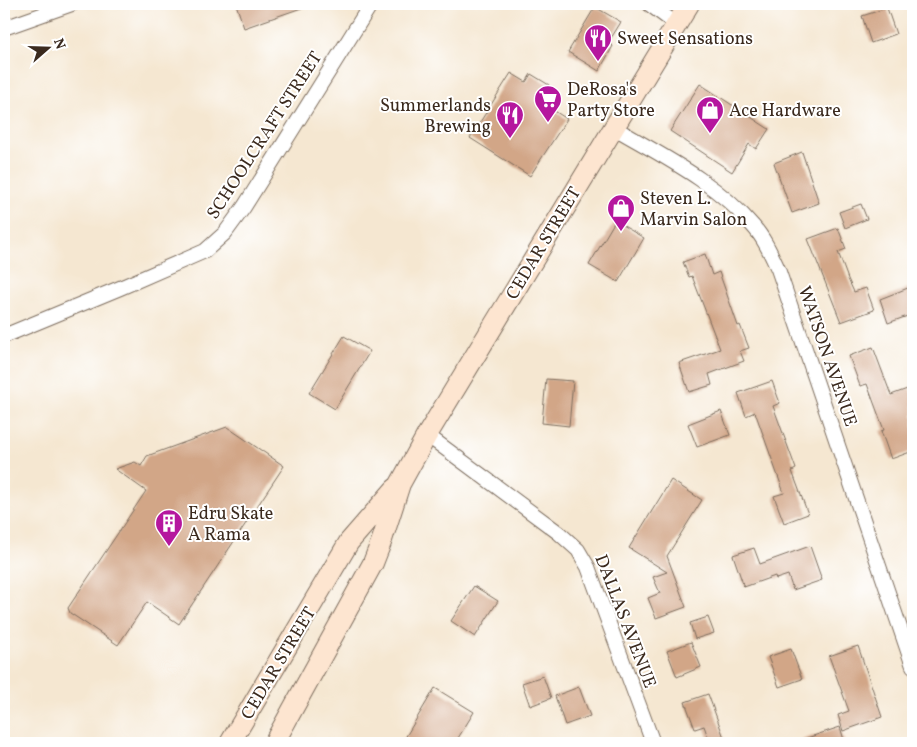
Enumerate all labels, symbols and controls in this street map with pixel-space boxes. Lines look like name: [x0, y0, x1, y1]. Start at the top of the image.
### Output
north arrow: [22, 22, 72, 72]
restaurant icon: Sweet Sensations: [583, 23, 613, 62]
place label: Sweet Sensations: [617, 27, 753, 52]
text: N: [48, 36, 69, 52]
street label: SCHOOLCRAFT STREET: [202, 47, 329, 225]
place label: DeRosa's Party Store: [567, 78, 655, 124]
supermarket icon: DeRosa's Party Store: [533, 84, 563, 123]
place label: Summerlands Brewing: [380, 94, 491, 140]
shop icon: Ace Hardware: [695, 95, 725, 134]
place label: Ace Hardware: [729, 99, 841, 124]
restaurant icon: Summerlands Brewing: [495, 100, 525, 139]
street label: CEDAR STREET: [501, 182, 588, 305]
place label: Steven L. Marvin Salon: [640, 187, 747, 233]
shop icon: Steven L. Marvin Salon: [606, 193, 636, 232]
street label: WATSON AVENUE: [791, 283, 862, 430]
place label: Edru Skate A Rama: [188, 502, 273, 548]
building icon: Edru Skate A Rama: [154, 508, 184, 547]
street label: DALLAS AVENUE: [588, 551, 662, 692]
street label: CEDAR STREET: [236, 602, 323, 725]

